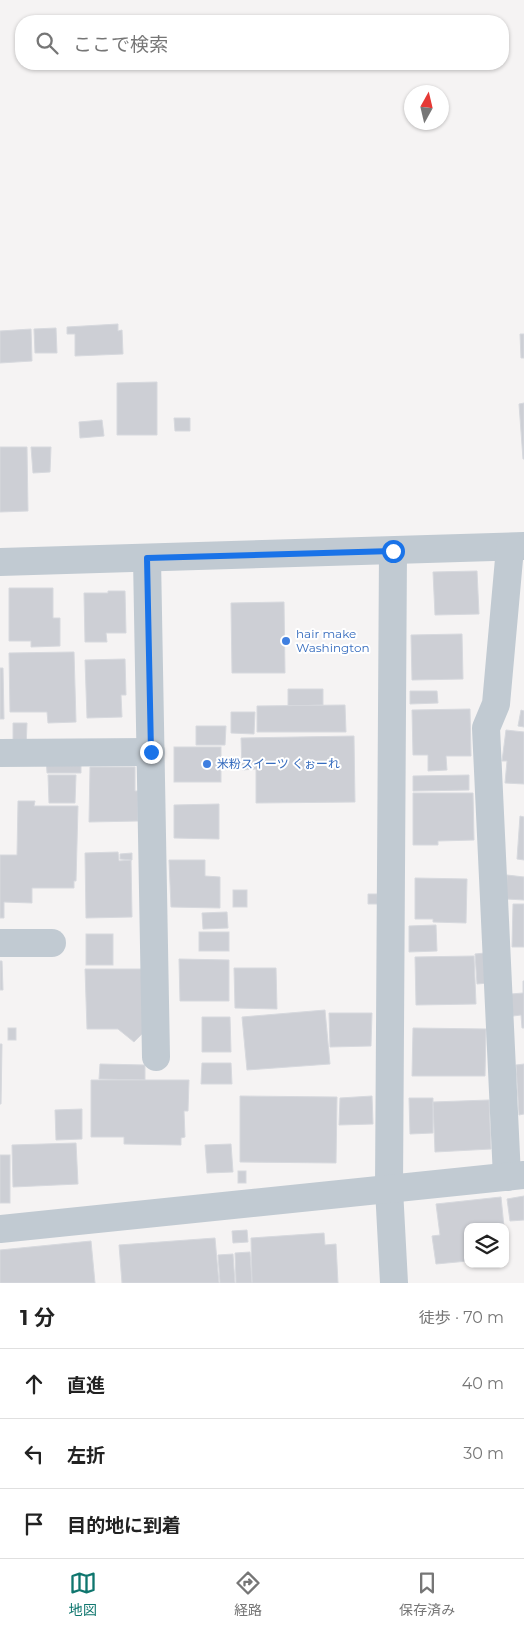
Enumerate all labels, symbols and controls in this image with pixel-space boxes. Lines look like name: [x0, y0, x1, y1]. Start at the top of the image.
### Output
search box: [15, 15, 509, 70]
icon: search: [33, 29, 61, 57]
text: ここで検索: [73, 33, 168, 56]
north arrow: [404, 85, 449, 130]
route start: [382, 540, 405, 563]
place label: hair make Washington: [296, 626, 370, 655]
marker: hair make Washington: [280, 635, 292, 647]
route end: [140, 741, 163, 764]
place label: 米粉スイーツ くぉーれ: [217, 756, 340, 771]
marker: 米粉スイーツ くぉーれ: [201, 758, 213, 770]
map controls: [464, 1223, 509, 1268]
button: layers: [464, 1223, 509, 1268]
text: 1 分: [20, 1305, 55, 1330]
text: 徒歩 · 70 m: [419, 1308, 504, 1327]
icon: ahead: [20, 1370, 48, 1398]
text: 直進: [67, 1374, 105, 1397]
text: 40 m: [462, 1374, 504, 1393]
icon: left: [20, 1440, 48, 1468]
text: 左折: [67, 1444, 105, 1467]
text: 30 m: [463, 1444, 504, 1463]
icon: arrive: [20, 1510, 48, 1538]
text: 目的地に到着: [67, 1514, 181, 1537]
tab: 地図: [69, 1569, 97, 1619]
tab: 経路: [234, 1569, 262, 1619]
tab: 保存済み: [399, 1569, 455, 1619]

